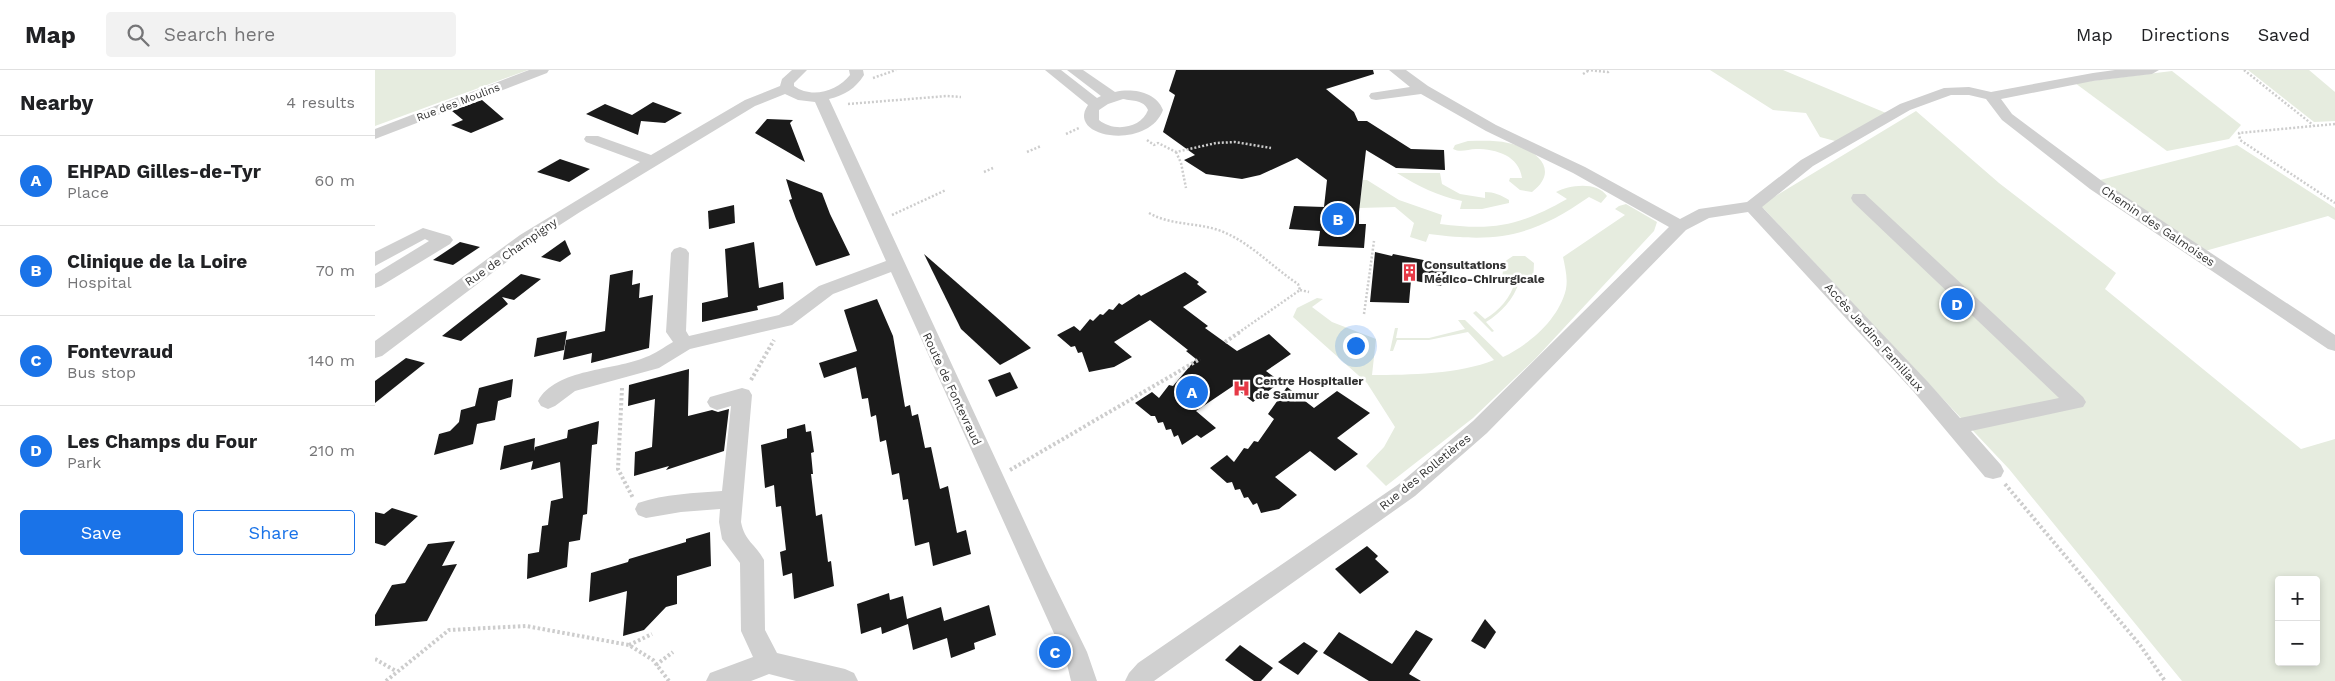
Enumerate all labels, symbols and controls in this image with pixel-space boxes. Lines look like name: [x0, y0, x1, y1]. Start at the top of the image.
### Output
search box: [106, 12, 456, 57]
text: Map: [25, 21, 76, 49]
icon: search: [124, 21, 152, 49]
text: Search here: [164, 23, 275, 46]
text: Map: [2076, 24, 2113, 45]
text: Directions: [2141, 24, 2230, 45]
text: Saved: [2258, 24, 2310, 45]
street label: Rue des Moulins: [415, 80, 502, 124]
text: Nearby: [20, 90, 93, 115]
text: 4 results: [286, 93, 355, 112]
text: EHPAD Gilles-de-Tyr: [67, 160, 261, 183]
text: A: [31, 171, 41, 190]
text: 60 m: [315, 171, 355, 190]
text: Place: [67, 183, 109, 202]
street label: Chemin des Galmoises: [2098, 183, 2218, 269]
pin: B: [1322, 200, 1354, 238]
street label: Rue de Champigny: [462, 214, 560, 289]
text: Clinique de la Loire: [67, 250, 247, 273]
place label: Consultations Médico-Chirurgicale: [1424, 258, 1545, 286]
text: B: [31, 261, 41, 280]
text: 70 m: [316, 261, 355, 280]
building icon: Consultations Médico-Chirurgicale: [1400, 262, 1420, 282]
text: Hospital: [67, 273, 132, 292]
street label: Accès Jardins Familiaux: [1822, 280, 1926, 394]
pin: D: [1941, 285, 1973, 323]
street label: Route de Fontevraud: [920, 330, 984, 448]
your location: [1343, 333, 1369, 359]
text: Fontevraud: [67, 340, 173, 363]
text: C: [31, 351, 41, 370]
text: 140 m: [308, 351, 355, 370]
text: Bus stop: [67, 363, 136, 382]
pin: A: [1176, 373, 1208, 411]
place label: Centre Hospitalier de Saumur: [1255, 374, 1364, 402]
hospital icon: Centre Hospitalier de Saumur: [1231, 378, 1251, 398]
text: Les Champs du Four: [67, 430, 257, 453]
street label: Rue des Rolletières: [1377, 431, 1473, 513]
text: D: [30, 441, 42, 460]
text: 210 m: [309, 441, 355, 460]
text: Park: [67, 453, 101, 472]
button: Save: [20, 510, 183, 555]
button: Share: [193, 510, 355, 555]
map controls: [2275, 576, 2320, 666]
button: +: [2275, 576, 2320, 621]
button: −: [2275, 621, 2320, 666]
pin: C: [1039, 633, 1071, 671]

